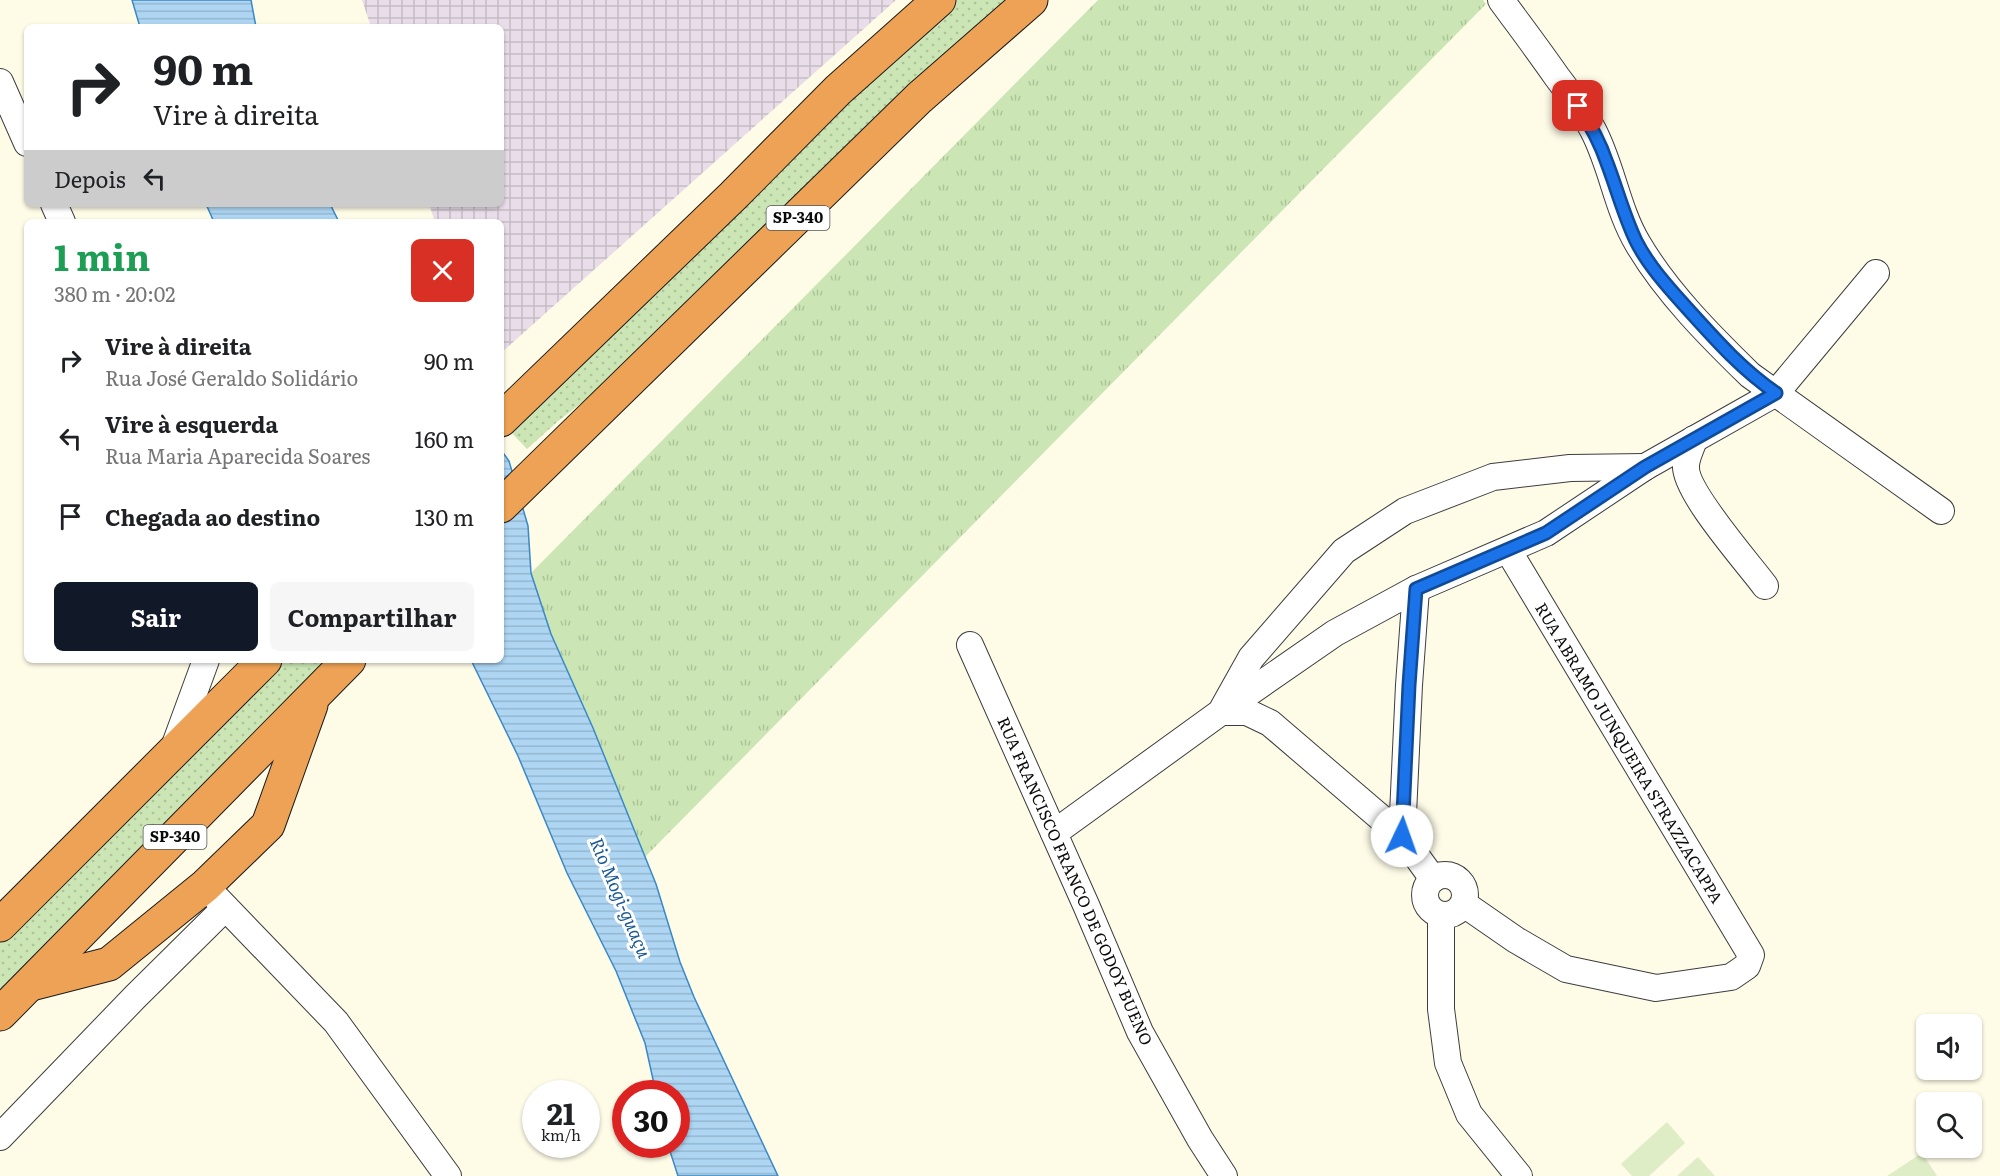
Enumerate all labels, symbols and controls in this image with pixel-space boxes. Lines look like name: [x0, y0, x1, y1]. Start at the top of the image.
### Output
text: 90 m: [153, 36, 253, 98]
icon: right: [54, 48, 132, 126]
pin: [1552, 80, 1603, 131]
icon: arrive: [1561, 89, 1594, 122]
text: Vire à direita: [153, 93, 319, 133]
text: Depois: [54, 162, 126, 195]
icon: left: [138, 162, 171, 195]
road number: SP-340: [766, 206, 830, 230]
text: 1 min: [54, 229, 150, 282]
button: close: [411, 239, 474, 302]
text: 380 m · 20:02: [54, 278, 175, 308]
text: Vire à direita: [105, 329, 252, 362]
icon: right: [54, 344, 87, 377]
text: 90 m: [424, 344, 474, 377]
text: Rua José Geraldo Solidário: [105, 362, 358, 392]
text: Vire à esquerda: [105, 407, 278, 440]
icon: left: [54, 422, 87, 455]
text: 160 m: [415, 422, 474, 455]
text: Rua Maria Aparecida Soares: [105, 440, 370, 470]
icon: arrive: [54, 500, 87, 533]
text: Chegada ao destino: [105, 500, 320, 533]
text: 130 m: [415, 500, 474, 533]
button: Sair: [54, 582, 258, 651]
button: Compartilhar: [270, 582, 474, 651]
street label: RUA ABRAMO JUNQUEIRA STRAZZACAPPA: [1530, 598, 1730, 908]
street label: RUA FRANCISCO FRANCO DE GODOY BUENO: [992, 713, 1160, 1049]
position arrow: [1370, 804, 1434, 868]
road number: SP-340: [144, 825, 207, 849]
water label: Rio Mogi-guaçu: [584, 833, 659, 962]
map controls: [1916, 1014, 1982, 1158]
button: sound: [1916, 1014, 1982, 1080]
speed limit sign: 30: [612, 1080, 690, 1158]
text: 21: [547, 1090, 575, 1134]
button: search: [1916, 1092, 1982, 1158]
text: km/h: [541, 1123, 581, 1146]

